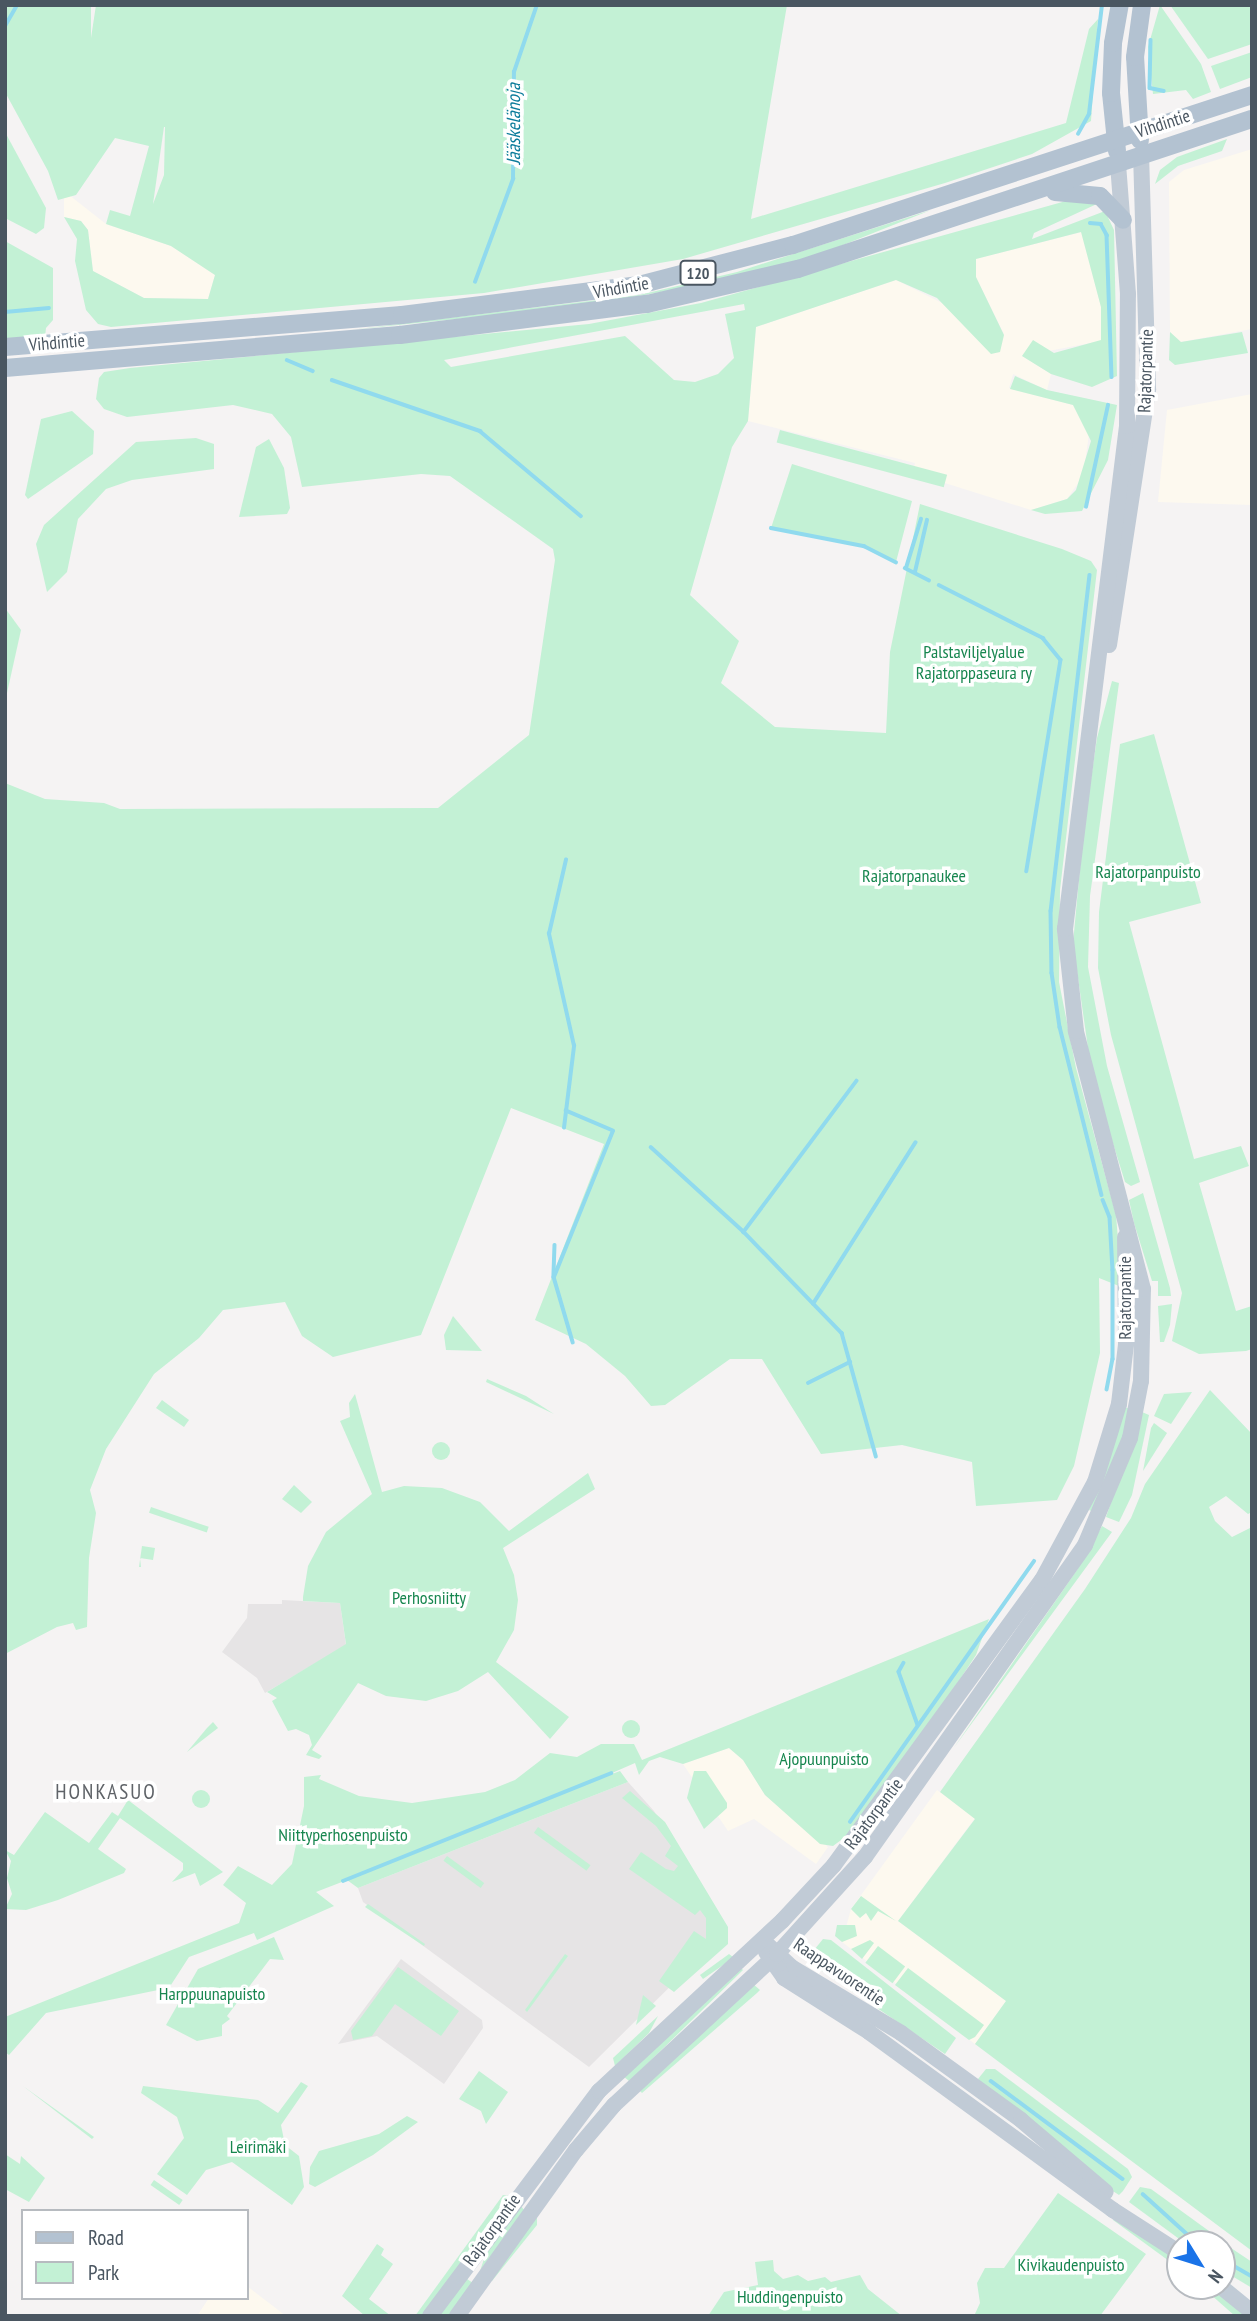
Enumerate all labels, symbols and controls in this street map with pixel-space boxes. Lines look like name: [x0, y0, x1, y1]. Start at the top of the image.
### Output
water label: Jääskelänoja: [503, 83, 525, 165]
street label: Vihdintie: [1133, 105, 1193, 143]
road number: 120: [679, 260, 717, 286]
street label: Vihdintie: [592, 272, 650, 304]
street label: Rajatorpantie: [1134, 329, 1158, 413]
street label: Vihdintie: [28, 330, 86, 356]
park label: Palstaviljelyalue Rajatorppaseura ry: [916, 642, 1032, 684]
park label: Rajatorpanpuisto: [1095, 861, 1201, 883]
park label: Rajatorpanaukee: [862, 865, 966, 887]
street label: Rajatorpantie: [1114, 1256, 1136, 1340]
park label: Perhosniitty: [392, 1587, 466, 1609]
park label: Ajopuunpuisto: [779, 1748, 869, 1770]
street label: Rajatorpantie: [840, 1774, 908, 1854]
district label: HONKASUO: [56, 1779, 156, 1805]
park label: Niittyperhosenpuisto: [278, 1824, 408, 1846]
street label: Raappavuorentie: [789, 1934, 889, 2010]
park label: Harppuunapuisto: [159, 1983, 265, 2005]
park label: Leirimäki: [230, 2136, 286, 2158]
street label: Rajatorpantie: [459, 2190, 525, 2270]
legend: [21, 2209, 248, 2300]
text: Road: [88, 2224, 124, 2251]
north arrow: [1166, 2230, 1236, 2300]
park label: Kivikaudenpuisto: [1017, 2254, 1125, 2276]
text: Park: [88, 2259, 119, 2286]
text: N: [1203, 2265, 1229, 2288]
park label: Huddingenpuisto: [737, 2286, 843, 2308]

